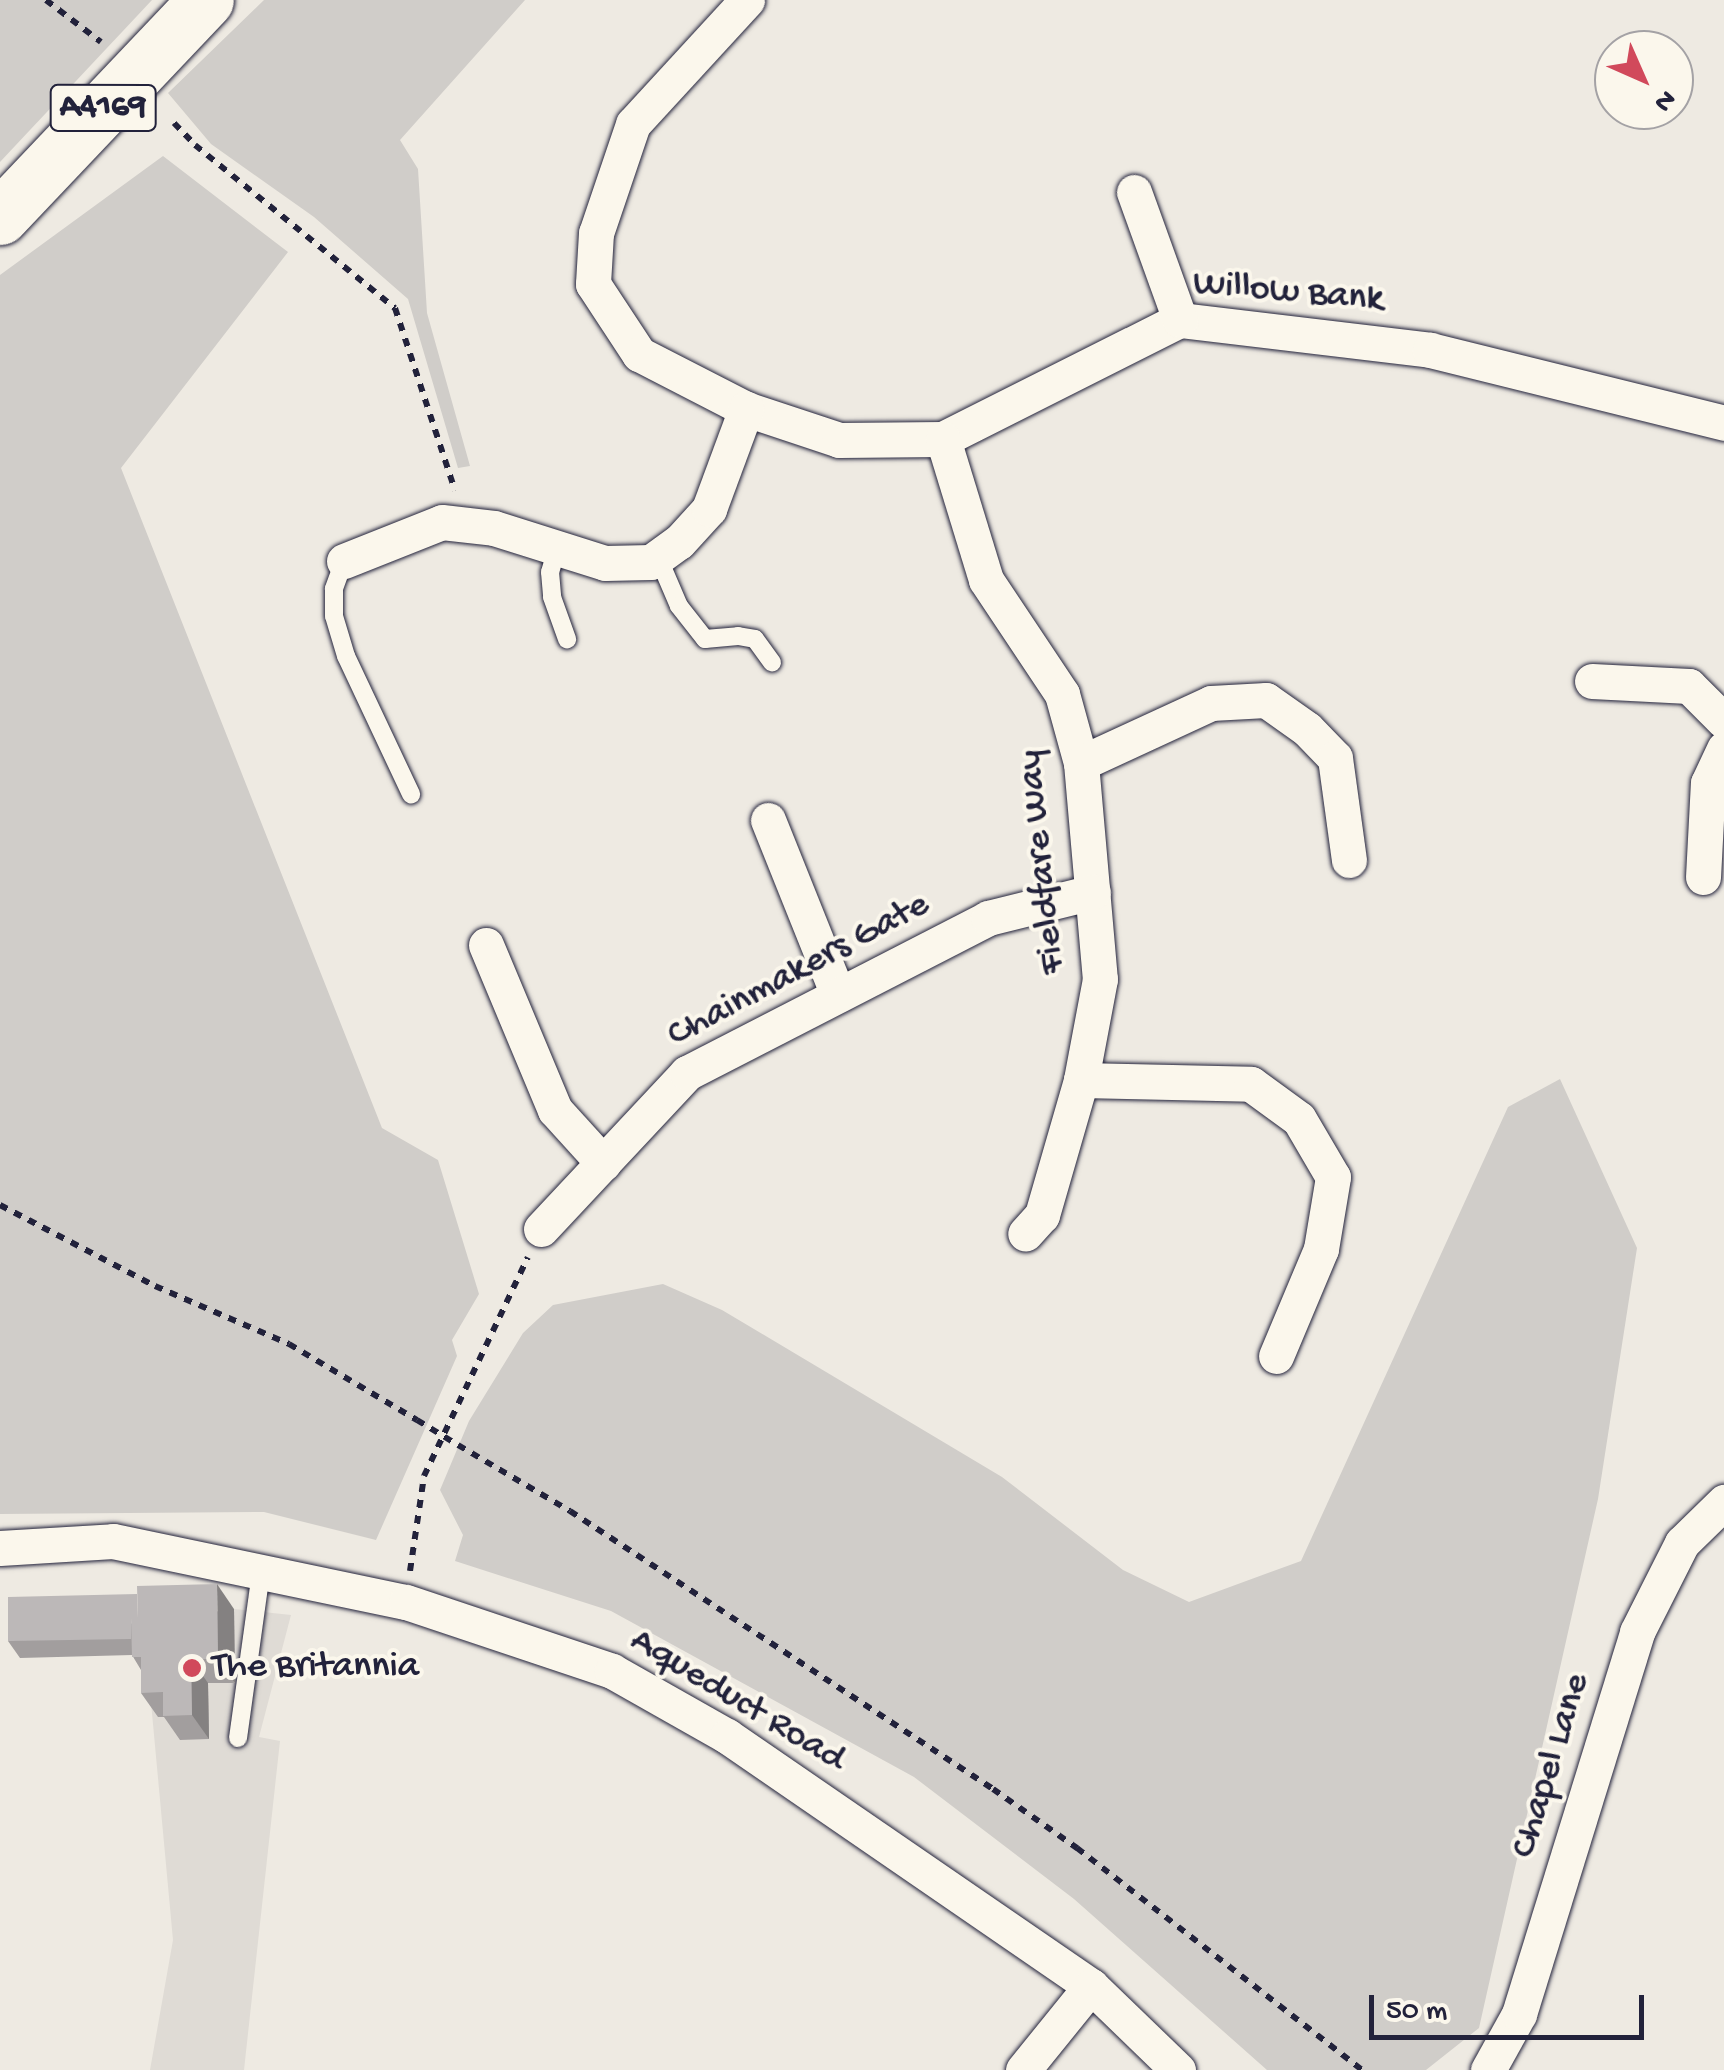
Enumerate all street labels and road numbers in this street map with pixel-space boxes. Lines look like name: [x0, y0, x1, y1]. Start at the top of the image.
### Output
road number: A4169: [48, 78, 158, 138]
street label: Willow Bank: [1191, 262, 1385, 324]
street label: Fieldfare Way: [1009, 748, 1077, 976]
street label: Chainmakers Gate: [660, 883, 938, 1059]
street label: Aqueduct Road: [621, 1619, 853, 1783]
street label: Chapel Lane: [1502, 1668, 1602, 1864]

